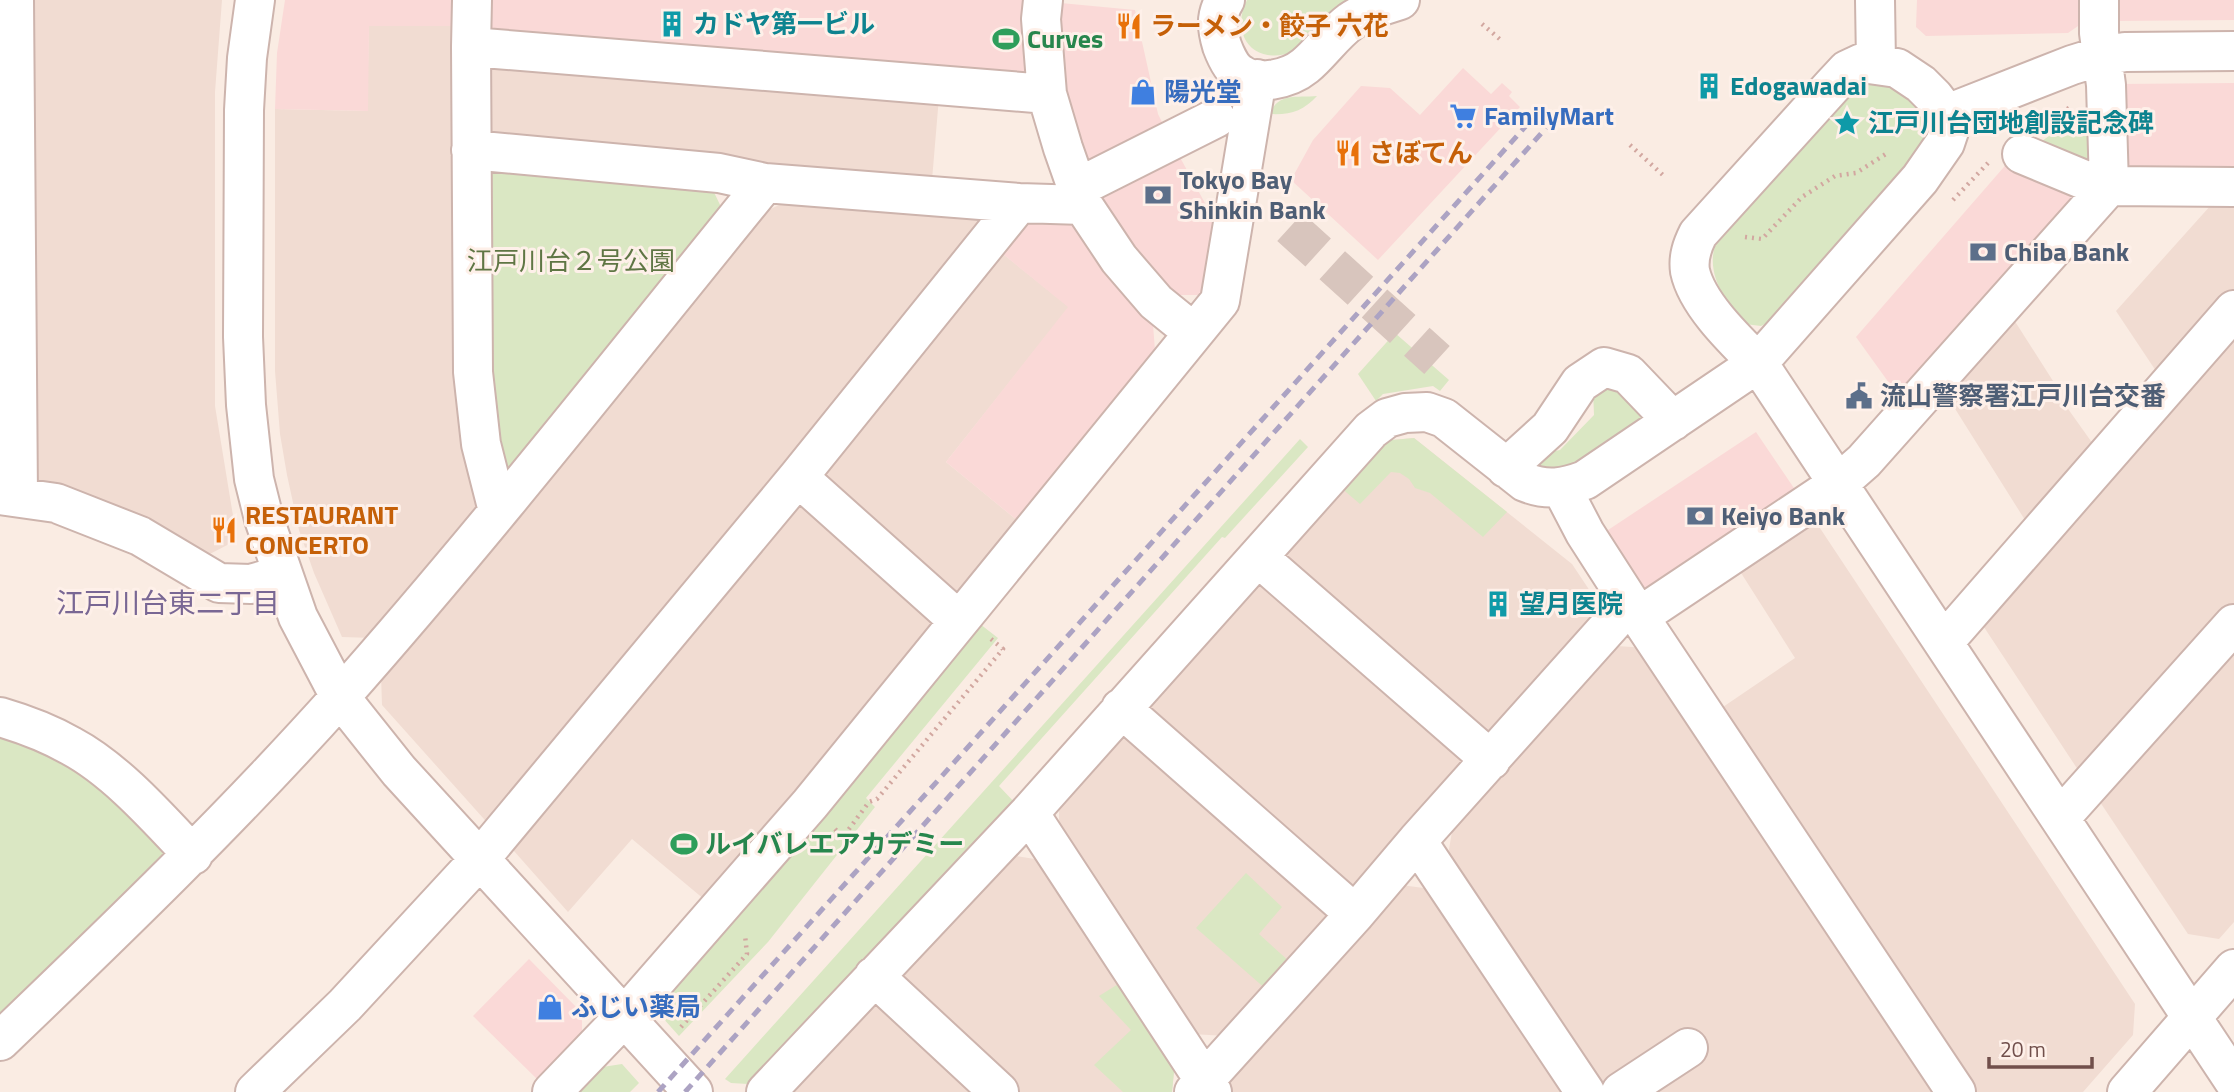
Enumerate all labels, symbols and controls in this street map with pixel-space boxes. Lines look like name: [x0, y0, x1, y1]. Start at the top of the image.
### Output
place label: カドヤ第一ビル: [693, 4, 875, 43]
place label: ラーメン・餃子 六花: [1150, 6, 1389, 45]
building icon: カドヤ第一ビル: [657, 9, 687, 39]
restaurant icon: ラーメン・餃子 六花: [1114, 11, 1144, 41]
place label: Curves: [1027, 19, 1103, 58]
sports icon: Curves: [991, 24, 1021, 54]
place label: Edogawadai: [1730, 66, 1867, 105]
building icon: Edogawadai: [1694, 71, 1724, 101]
place label: 陽光堂: [1164, 72, 1242, 111]
shop icon: 陽光堂: [1128, 77, 1158, 107]
place label: FamilyMart: [1484, 96, 1614, 135]
supermarket icon: FamilyMart: [1448, 101, 1478, 131]
place label: 江戸川台団地創設記念碑: [1868, 103, 2154, 142]
place icon: 江戸川台団地創設記念碑: [1832, 108, 1862, 138]
place label: さぼてん: [1369, 133, 1473, 172]
restaurant icon: さぼてん: [1333, 138, 1363, 168]
place label: Tokyo Bay Shinkin Bank: [1179, 160, 1326, 229]
bank icon: Tokyo Bay Shinkin Bank: [1143, 180, 1173, 210]
place label: Chiba Bank: [2004, 232, 2130, 271]
bank icon: Chiba Bank: [1968, 237, 1998, 267]
park label: 江戸川台２号公園: [467, 241, 675, 280]
place label: 流山警察署江戸川台交番: [1880, 376, 2166, 415]
public building icon: 流山警察署江戸川台交番: [1844, 381, 1874, 411]
place label: RESTAURANT CONCERTO: [245, 495, 398, 564]
place label: Keiyo Bank: [1721, 496, 1846, 535]
bank icon: Keiyo Bank: [1685, 501, 1715, 531]
restaurant icon: RESTAURANT CONCERTO: [209, 515, 239, 545]
district label: 江戸川台東二丁目: [56, 581, 280, 624]
place label: 望月医院: [1519, 584, 1623, 623]
building icon: 望月医院: [1483, 589, 1513, 619]
place label: ルイバレエアカデミー: [705, 824, 964, 863]
sports icon: ルイバレエアカデミー: [669, 829, 699, 859]
place label: ふじい薬局: [571, 987, 701, 1026]
shop icon: ふじい薬局: [535, 992, 565, 1022]
scale bar: [1989, 1026, 2092, 1070]
text: 20 m: [2000, 1033, 2046, 1065]

